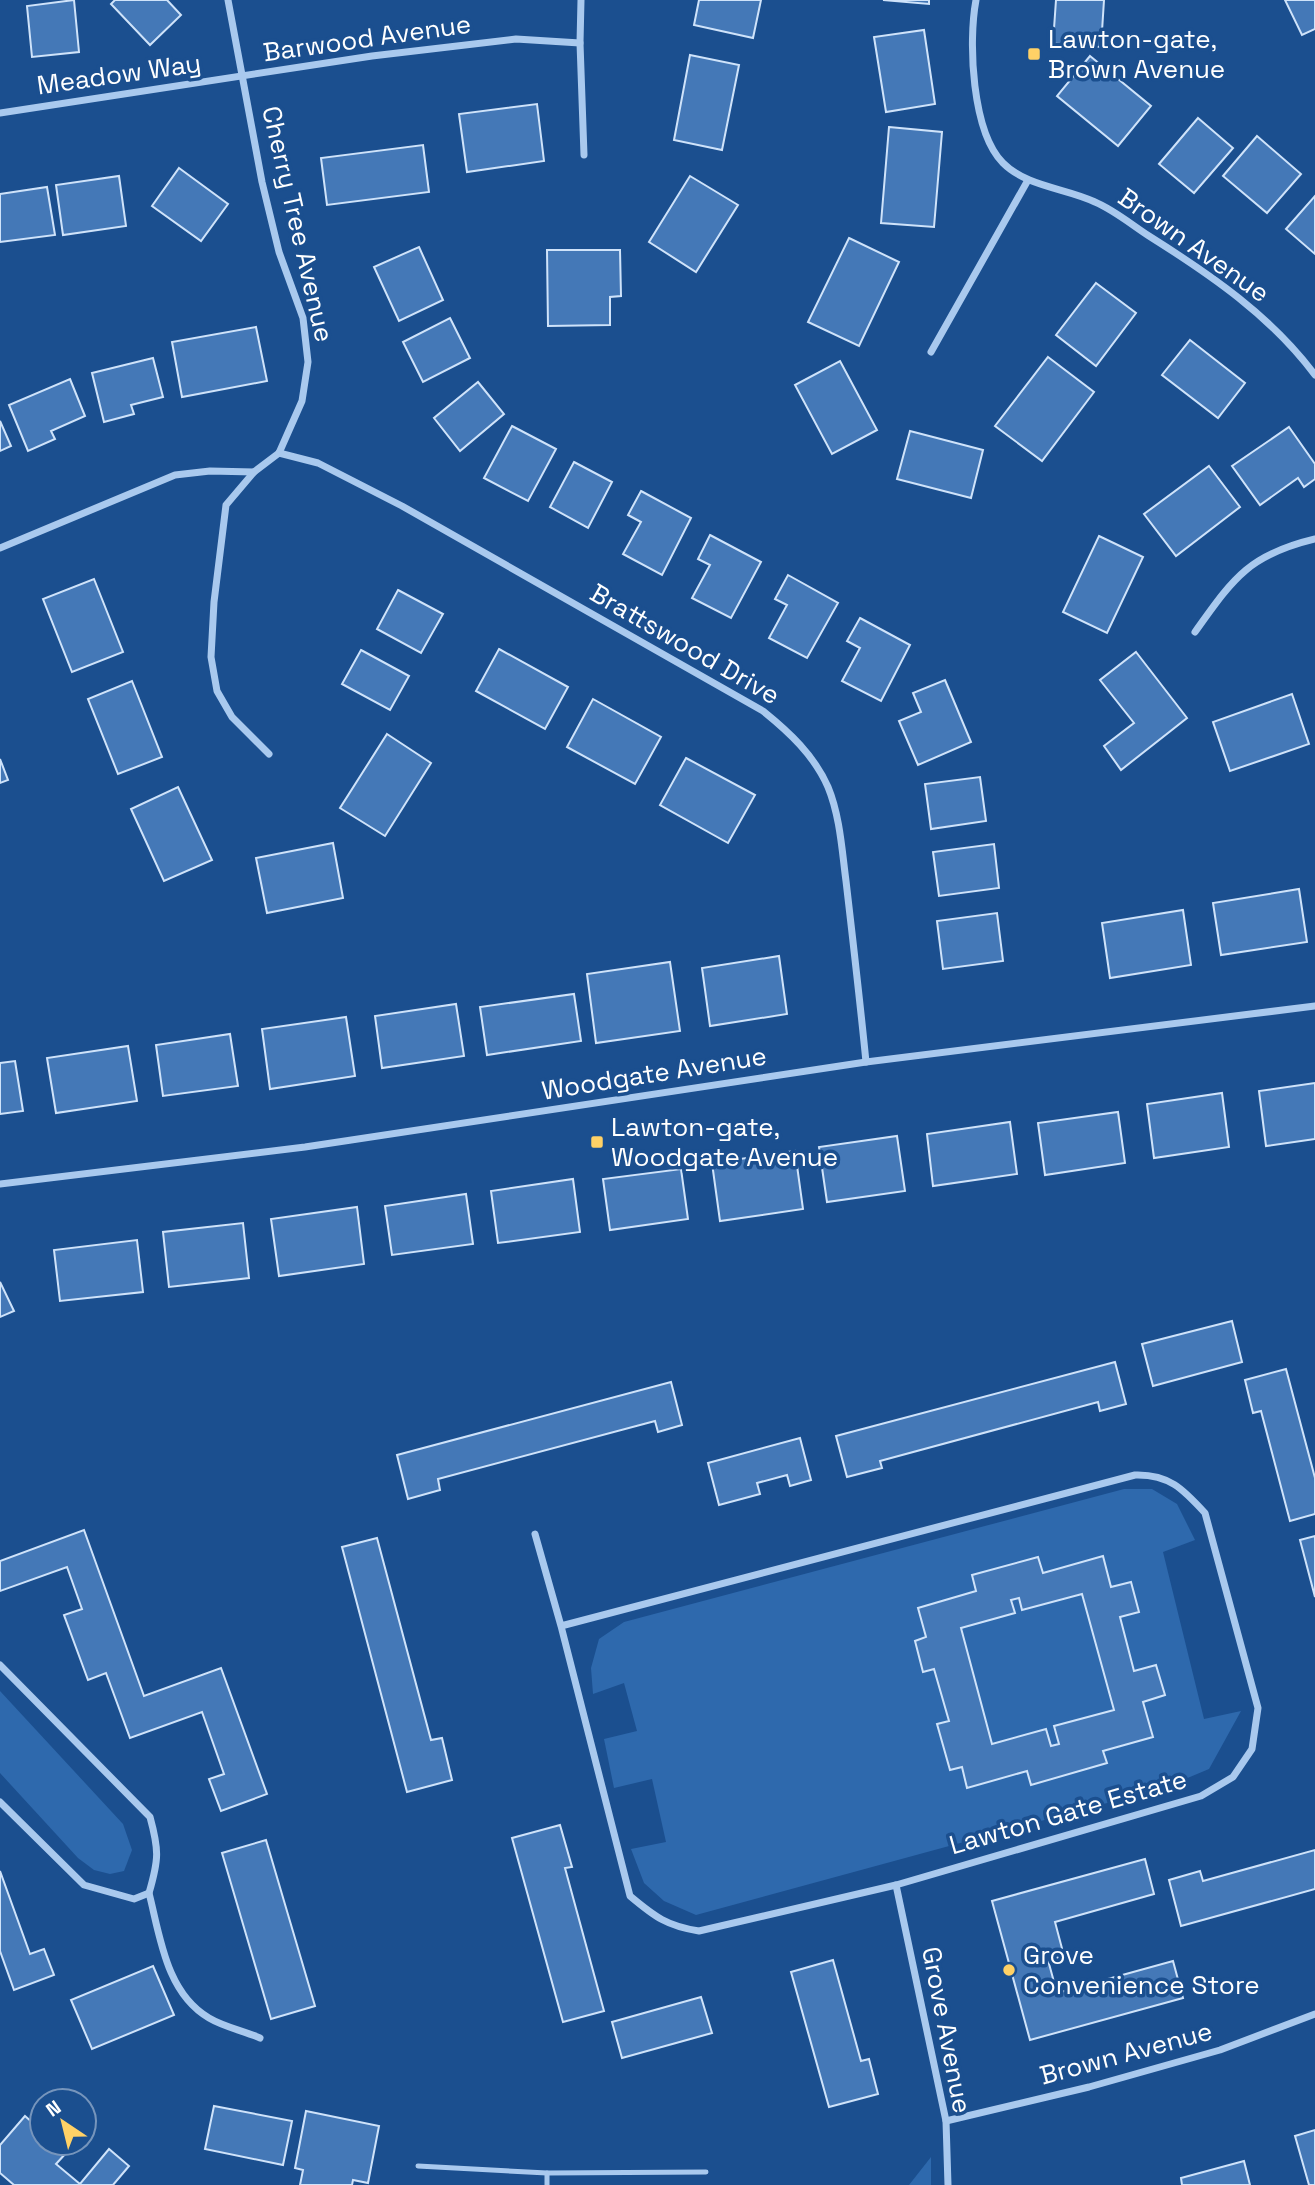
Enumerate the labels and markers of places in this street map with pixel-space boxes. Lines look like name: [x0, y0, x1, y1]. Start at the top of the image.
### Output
place label: Lawton-gate, Brown Avenue: [1048, 22, 1225, 86]
marker: Lawton-gate, Brown Avenue: [1026, 46, 1042, 62]
place label: Lawton-gate, Woodgate Avenue: [611, 1110, 838, 1174]
marker: Lawton-gate, Woodgate Avenue: [589, 1134, 605, 1150]
place label: Grove Convenience Store: [1023, 1938, 1260, 2002]
marker: Grove Convenience Store: [1001, 1962, 1017, 1978]

